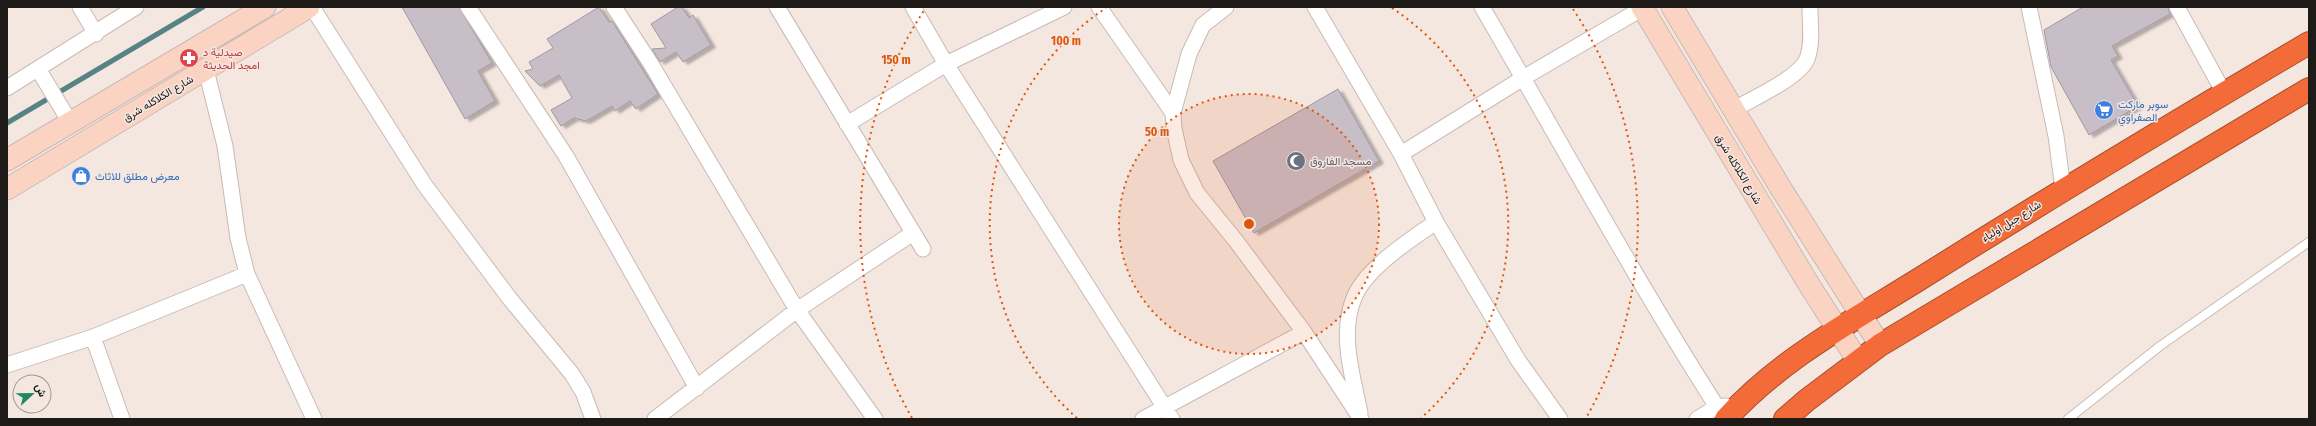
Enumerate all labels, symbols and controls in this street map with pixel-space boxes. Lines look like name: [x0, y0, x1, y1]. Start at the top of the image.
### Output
text: 100 m: [1051, 34, 1081, 48]
place label: صيدلية د امجد الحديثة: [203, 46, 260, 72]
pharmacy icon: صيدلية د امجد الحديثة: [178, 47, 200, 69]
text: 150 m: [881, 53, 911, 67]
street label: شارع الكلاكله شرق: [121, 72, 196, 125]
place label: سوبر ماركت الصفراوي: [2118, 98, 2169, 127]
supermarket icon: سوبر ماركت الصفراوي: [2093, 99, 2115, 121]
text: 50 m: [1145, 125, 1169, 139]
street label: شارع الكلاكله شرق: [1712, 132, 1765, 207]
mosque icon: مسجد الفاروق: [1285, 150, 1307, 172]
place label: مسجد الفاروق: [1310, 155, 1371, 168]
shop icon: معرض مطلق للاثاث: [70, 165, 92, 187]
place label: معرض مطلق للاثاث: [95, 170, 180, 183]
street label: شارع جبل اولياء: [1979, 198, 2044, 246]
centre of rings: [1242, 217, 1256, 231]
north arrow: [12, 374, 52, 414]
text: ش: [32, 382, 49, 399]

